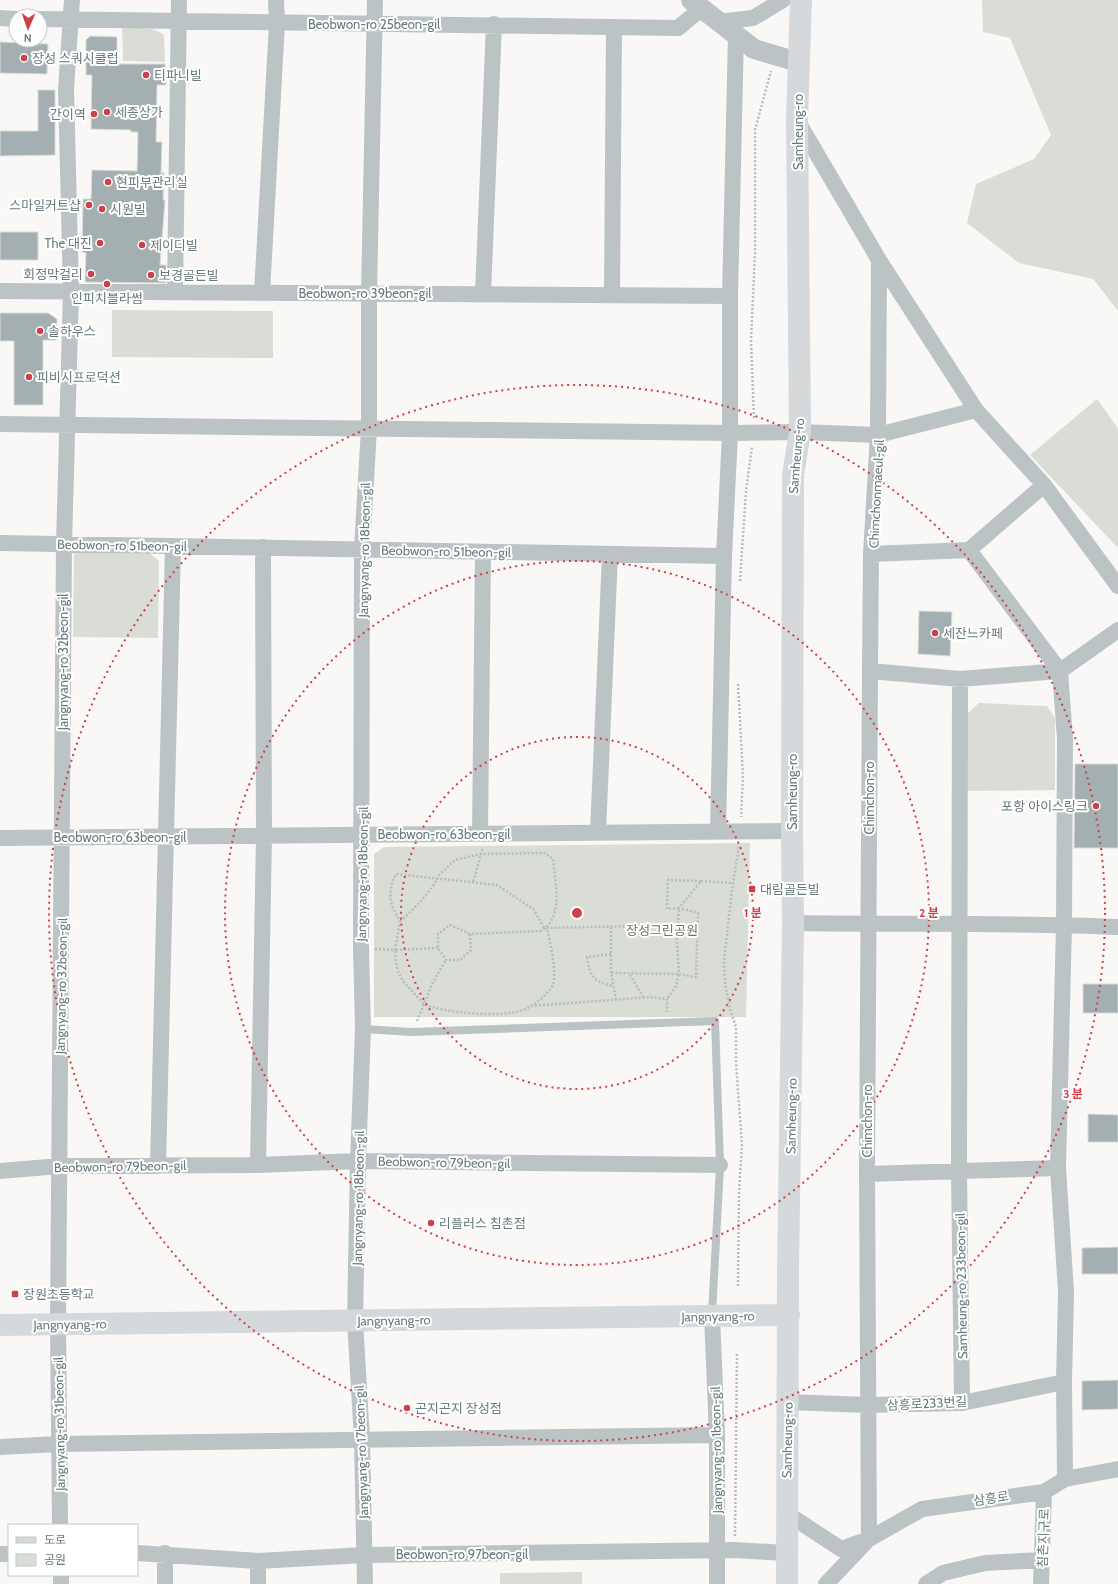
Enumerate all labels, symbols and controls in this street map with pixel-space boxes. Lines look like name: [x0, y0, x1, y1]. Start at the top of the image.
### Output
north arrow: [8, 8, 48, 48]
street label: Beobwon-ro 25beon-gil: [308, 16, 440, 32]
text: N: [24, 31, 32, 45]
place label: 장성 스쿼시클럽: [32, 50, 119, 66]
marker: 장성 스쿼시클럽: [19, 53, 29, 63]
place label: 티파니빌: [154, 67, 202, 83]
marker: 티파니빌: [141, 70, 151, 80]
street label: Samheung-ro: [790, 94, 806, 170]
place label: 세종상가: [115, 104, 163, 120]
place label: 간이역: [50, 106, 86, 122]
marker: 세종상가: [102, 107, 112, 117]
marker: 간이역: [89, 109, 99, 119]
place label: 현피부관리실: [116, 174, 188, 190]
marker: 현피부관리실: [103, 177, 113, 187]
place label: 스마일커트샵: [9, 197, 81, 213]
marker: 스마일커트샵: [84, 200, 94, 210]
place label: 시원빌: [110, 201, 146, 217]
marker: 시원빌: [97, 204, 107, 214]
place label: The 대진: [45, 235, 92, 251]
place label: 제이디빌: [150, 237, 198, 253]
marker: The 대진: [95, 238, 105, 248]
marker: 제이디빌: [137, 240, 147, 250]
place label: 회정막걸리: [23, 266, 83, 282]
place label: 보경골든빌: [159, 267, 219, 283]
marker: 회정막걸리: [86, 269, 96, 279]
marker: 보경골든빌: [146, 270, 156, 280]
marker: 인피치블라썸: [102, 279, 112, 289]
street label: Beobwon-ro 39beon-gil: [299, 285, 431, 301]
place label: 인피치블라썸: [71, 290, 143, 306]
place label: 솔하우스: [48, 323, 96, 339]
marker: 솔하우스: [35, 326, 45, 336]
place label: 피비시프로덕션: [37, 369, 121, 385]
marker: 피비시프로덕션: [24, 372, 34, 382]
street label: Samheung-ro: [785, 417, 807, 495]
street label: Chimchonmaeul-gil: [865, 439, 887, 549]
street label: Jangnyang-ro 18beon-gil: [355, 483, 373, 618]
street label: Beobwon-ro 51beon-gil: [57, 536, 187, 554]
street label: Beobwon-ro 51beon-gil: [381, 542, 511, 560]
street label: Jangnyang-ro 32beon-gil: [55, 594, 71, 731]
place label: 세잔느카페: [943, 625, 1003, 641]
marker: 세잔느카페: [930, 628, 940, 638]
street label: Samheung-ro: [784, 754, 800, 830]
street label: Chimchon-ro: [861, 761, 877, 835]
place label: 포항 아이스링크: [1001, 798, 1088, 814]
marker: 포항 아이스링크: [1091, 801, 1101, 811]
street label: Jangnyang-ro 18beon-gil: [353, 807, 371, 942]
street label: Beobwon-ro 63beon-gil: [378, 826, 510, 842]
street label: Beobwon-ro 63beon-gil: [54, 829, 186, 845]
place label: 대림골든빌: [760, 881, 820, 897]
marker: 대림골든빌: [747, 884, 757, 894]
text: 1 분: [744, 905, 762, 920]
text: 2 분: [919, 905, 939, 920]
centre of rings: [570, 906, 584, 920]
street label: Jangnyang-ro 32beon-gil: [52, 918, 70, 1055]
park label: 장성그린공원: [626, 922, 698, 938]
street label: Samheung-ro: [782, 1078, 800, 1154]
street label: Chimchon-ro: [859, 1084, 875, 1158]
text: 3 분: [1063, 1086, 1083, 1101]
street label: Jangnyang-ro 18beon-gil: [349, 1131, 367, 1266]
street label: Beobwon-ro 79beon-gil: [378, 1153, 510, 1171]
street label: Beobwon-ro 79beon-gil: [54, 1157, 186, 1175]
street label: Samheung-ro 233beon-gil: [952, 1213, 970, 1359]
place label: 리플러스 침촌점: [439, 1215, 526, 1231]
marker: 리플러스 침촌점: [426, 1218, 436, 1228]
place label: 장원초등학교: [23, 1286, 95, 1302]
marker: 장원초등학교: [10, 1289, 20, 1299]
street label: Jangnyang-ro: [680, 1307, 755, 1325]
street label: Jangnyang-ro: [356, 1311, 431, 1329]
street label: Jangnyang-ro: [32, 1315, 107, 1333]
street label: Jangnyang-ro 31beon-gil: [50, 1357, 68, 1492]
street label: Jangnyang-ro 17beon-gil: [351, 1385, 371, 1520]
street label: Jangnyang-ro 1beon-gil: [707, 1386, 725, 1515]
street label: 삼흥로233번길: [886, 1393, 968, 1413]
place label: 곤지곤지 장성점: [415, 1400, 502, 1416]
street label: Samheung-ro: [778, 1402, 796, 1478]
marker: 곤지곤지 장성점: [402, 1403, 412, 1413]
street label: 삼흥로: [972, 1488, 1010, 1508]
street label: 침촌지구로: [1034, 1508, 1052, 1568]
legend: [8, 1524, 138, 1576]
text: 도로: [44, 1532, 66, 1547]
street label: Beobwon-ro 97beon-gil: [396, 1546, 528, 1562]
text: 공원: [44, 1552, 66, 1567]

